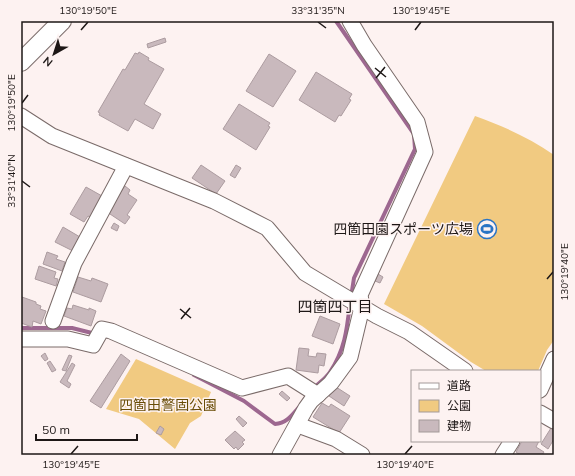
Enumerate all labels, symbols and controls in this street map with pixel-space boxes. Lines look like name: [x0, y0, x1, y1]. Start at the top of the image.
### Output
text: 130°19'50"E: [59, 4, 117, 17]
text: 33°31'35"N: [291, 4, 345, 17]
text: 130°19'45"E: [392, 4, 450, 17]
north arrow: [34, 34, 74, 74]
text: N: [40, 54, 55, 70]
text: 130°19'50"E: [5, 74, 18, 132]
text: 33°31'40"N: [5, 154, 18, 208]
sports icon: 四箇田園スポーツ広場: [476, 218, 498, 240]
place label: 四箇田園スポーツ広場: [333, 220, 473, 238]
text: 130°19'40"E: [558, 243, 571, 301]
district label: 四箇四丁目: [297, 297, 373, 316]
legend: [411, 370, 541, 442]
text: 道路: [447, 378, 471, 393]
park label: 四箇田警固公園: [119, 396, 217, 414]
text: 公園: [447, 398, 471, 413]
scale bar: [36, 416, 137, 442]
text: 建物: [447, 418, 471, 433]
text: 50 m: [42, 422, 70, 437]
text: 130°19'45"E: [42, 458, 100, 471]
text: 130°19'40"E: [376, 458, 434, 471]

